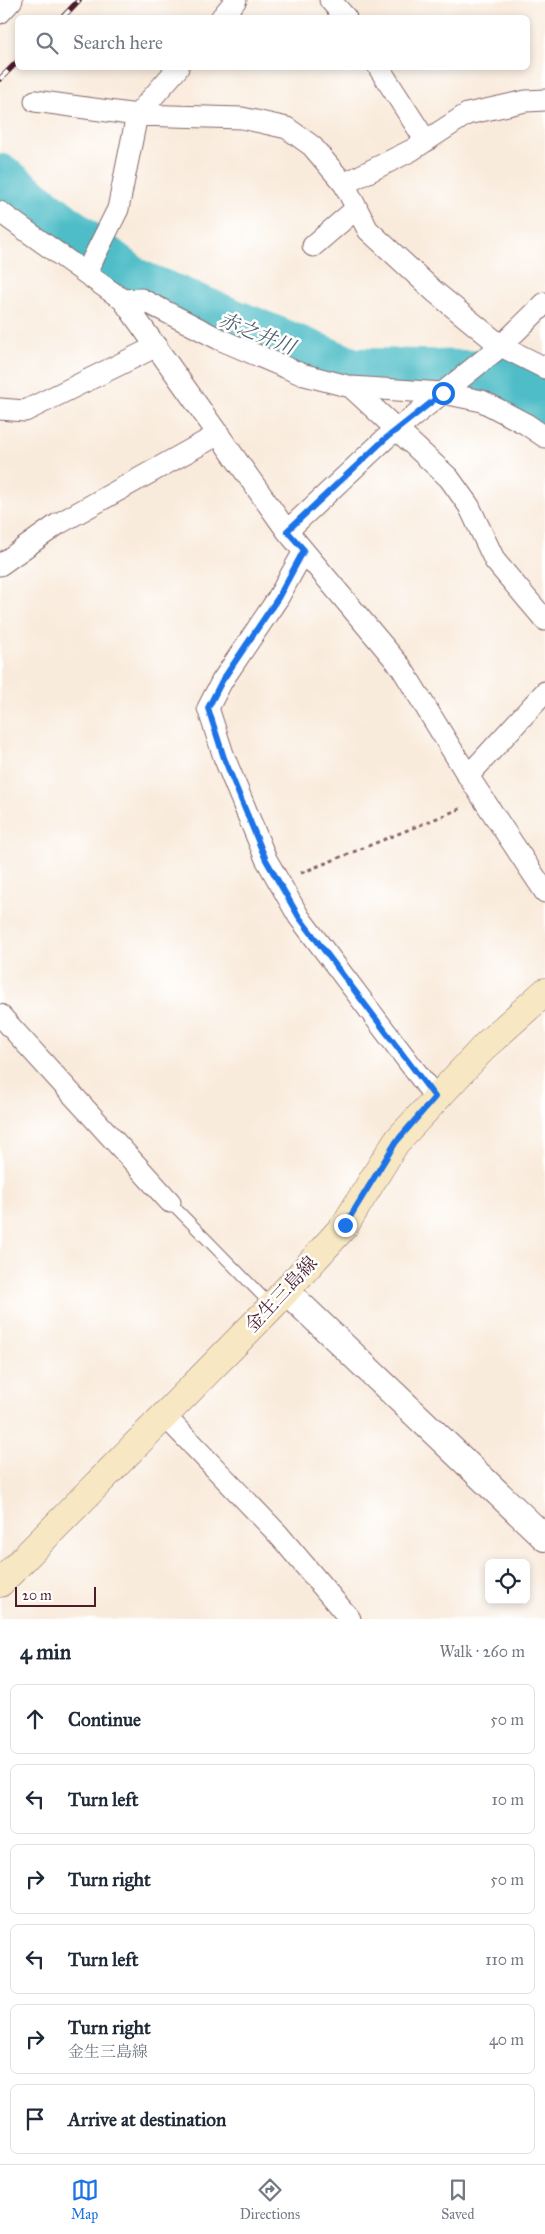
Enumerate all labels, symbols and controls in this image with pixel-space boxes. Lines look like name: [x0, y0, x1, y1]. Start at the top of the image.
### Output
search box: [15, 15, 530, 70]
icon: search: [33, 29, 61, 57]
text: Search here: [73, 31, 163, 54]
water label: 赤之井川: [215, 307, 300, 360]
route start: [432, 382, 455, 405]
route end: [334, 1214, 357, 1237]
street label: 金生三島線: [240, 1251, 322, 1337]
map controls: [485, 1559, 530, 1604]
button: locate: [485, 1559, 530, 1604]
scale bar: [15, 1584, 96, 1607]
text: 20 m: [22, 1587, 52, 1604]
text: 4 min: [20, 1639, 71, 1665]
text: Walk · 260 m: [439, 1642, 525, 1661]
icon: ahead: [21, 1705, 49, 1733]
text: Continue: [68, 1708, 141, 1731]
text: 50 m: [490, 1710, 524, 1729]
icon: left: [21, 1785, 49, 1813]
text: Turn left: [68, 1788, 138, 1811]
text: 10 m: [492, 1790, 524, 1809]
icon: right: [21, 1865, 49, 1893]
text: Turn right: [68, 1868, 151, 1891]
text: 50 m: [490, 1870, 524, 1889]
icon: left: [21, 1945, 49, 1973]
text: Turn left: [68, 1948, 138, 1971]
text: 110 m: [485, 1950, 524, 1969]
text: Turn right: [68, 2016, 151, 2039]
icon: right: [21, 2025, 49, 2053]
text: 40 m: [489, 2030, 524, 2049]
text: 金生三島線: [68, 2042, 148, 2061]
icon: arrive: [21, 2105, 49, 2133]
text: Arrive at destination: [68, 2108, 226, 2131]
tab: Map: [71, 2176, 99, 2223]
tab: Directions: [240, 2176, 300, 2223]
tab: Saved: [441, 2176, 474, 2223]

